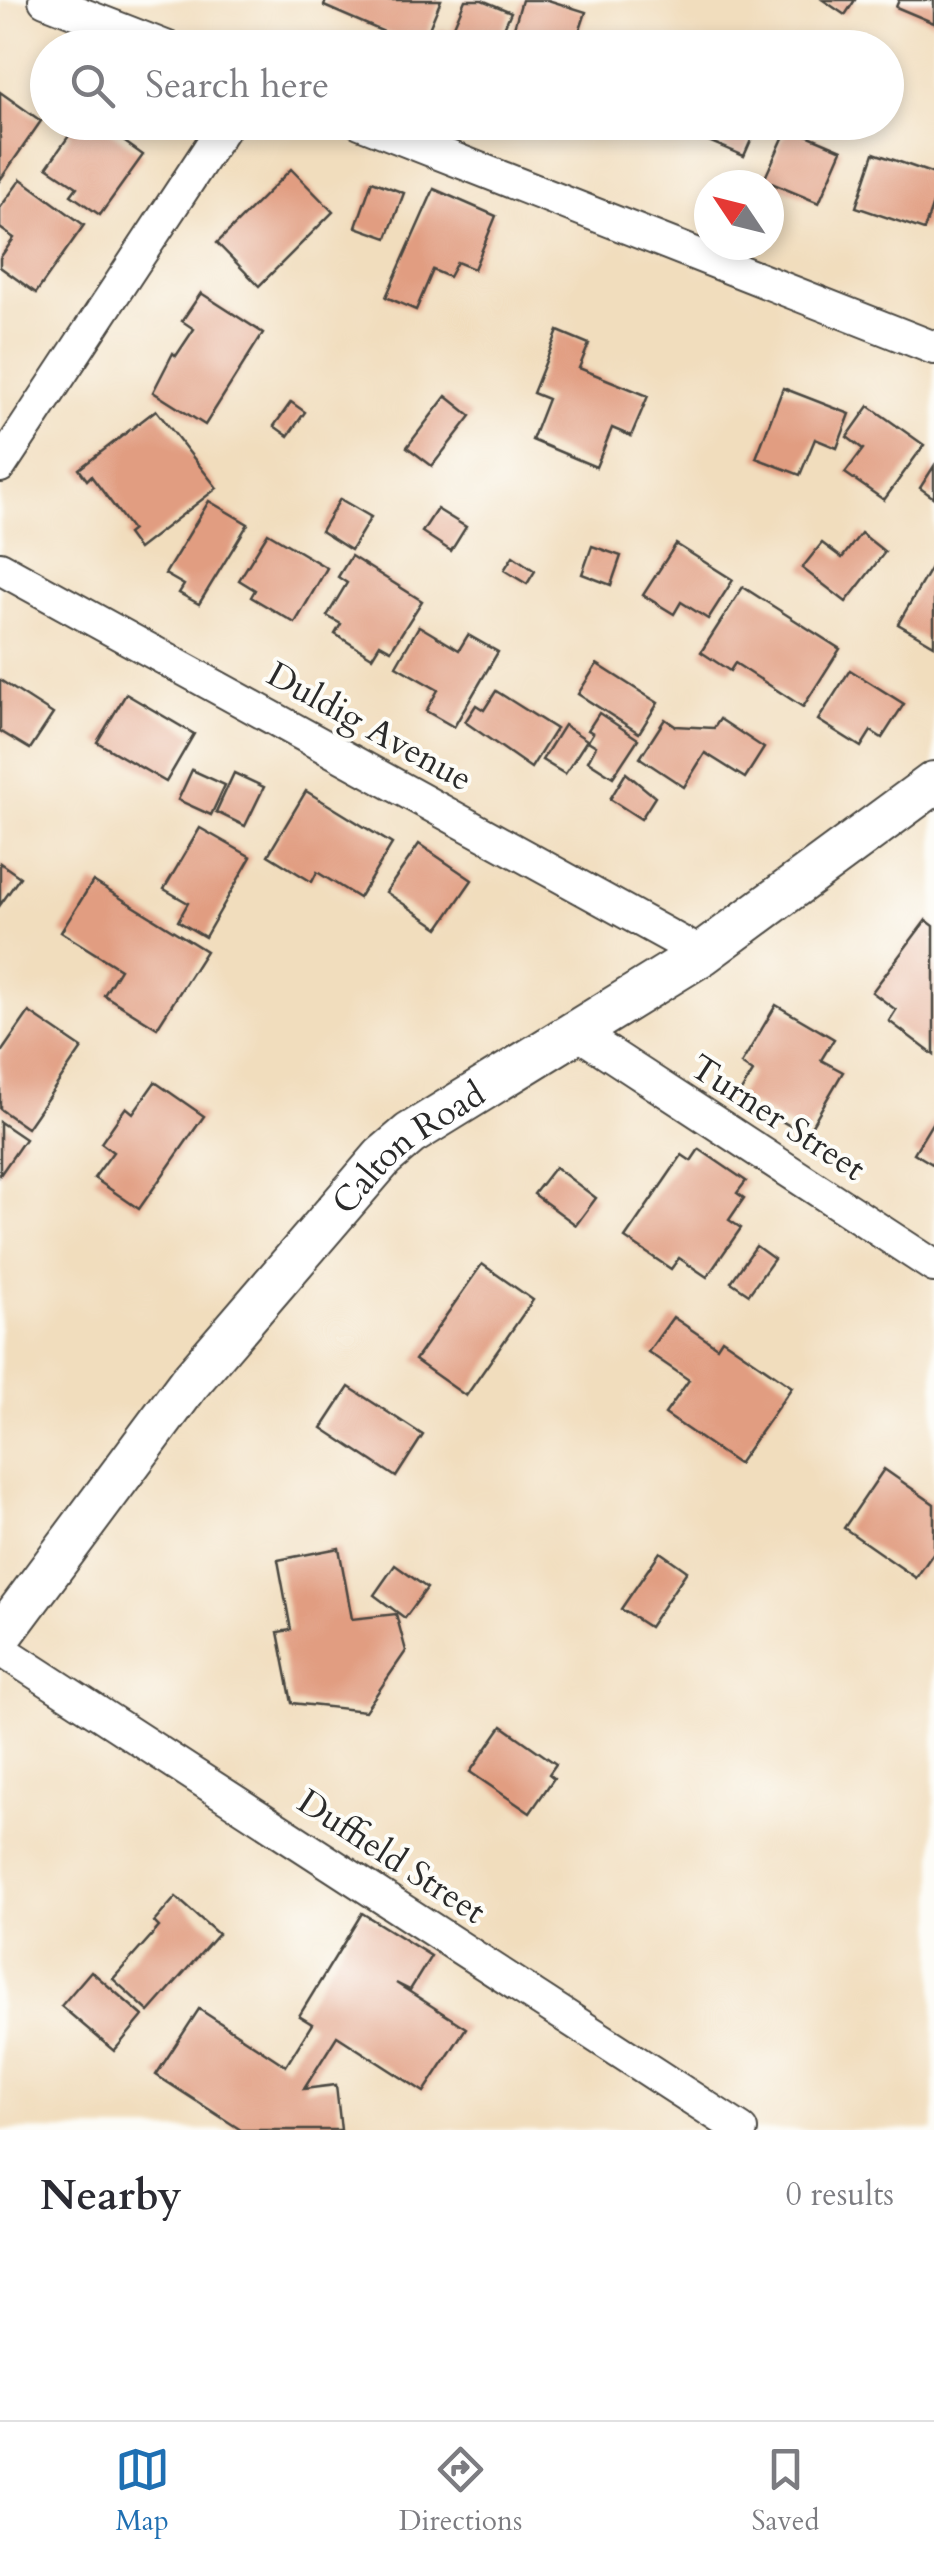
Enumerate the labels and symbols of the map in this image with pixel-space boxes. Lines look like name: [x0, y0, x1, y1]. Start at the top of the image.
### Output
north arrow: [694, 170, 784, 260]
street label: Duldig Avenue: [258, 651, 481, 803]
street label: Turner Street: [681, 1043, 874, 1192]
street label: Calton Road: [321, 1070, 495, 1225]
street label: Duffield Street: [288, 1778, 495, 1935]

